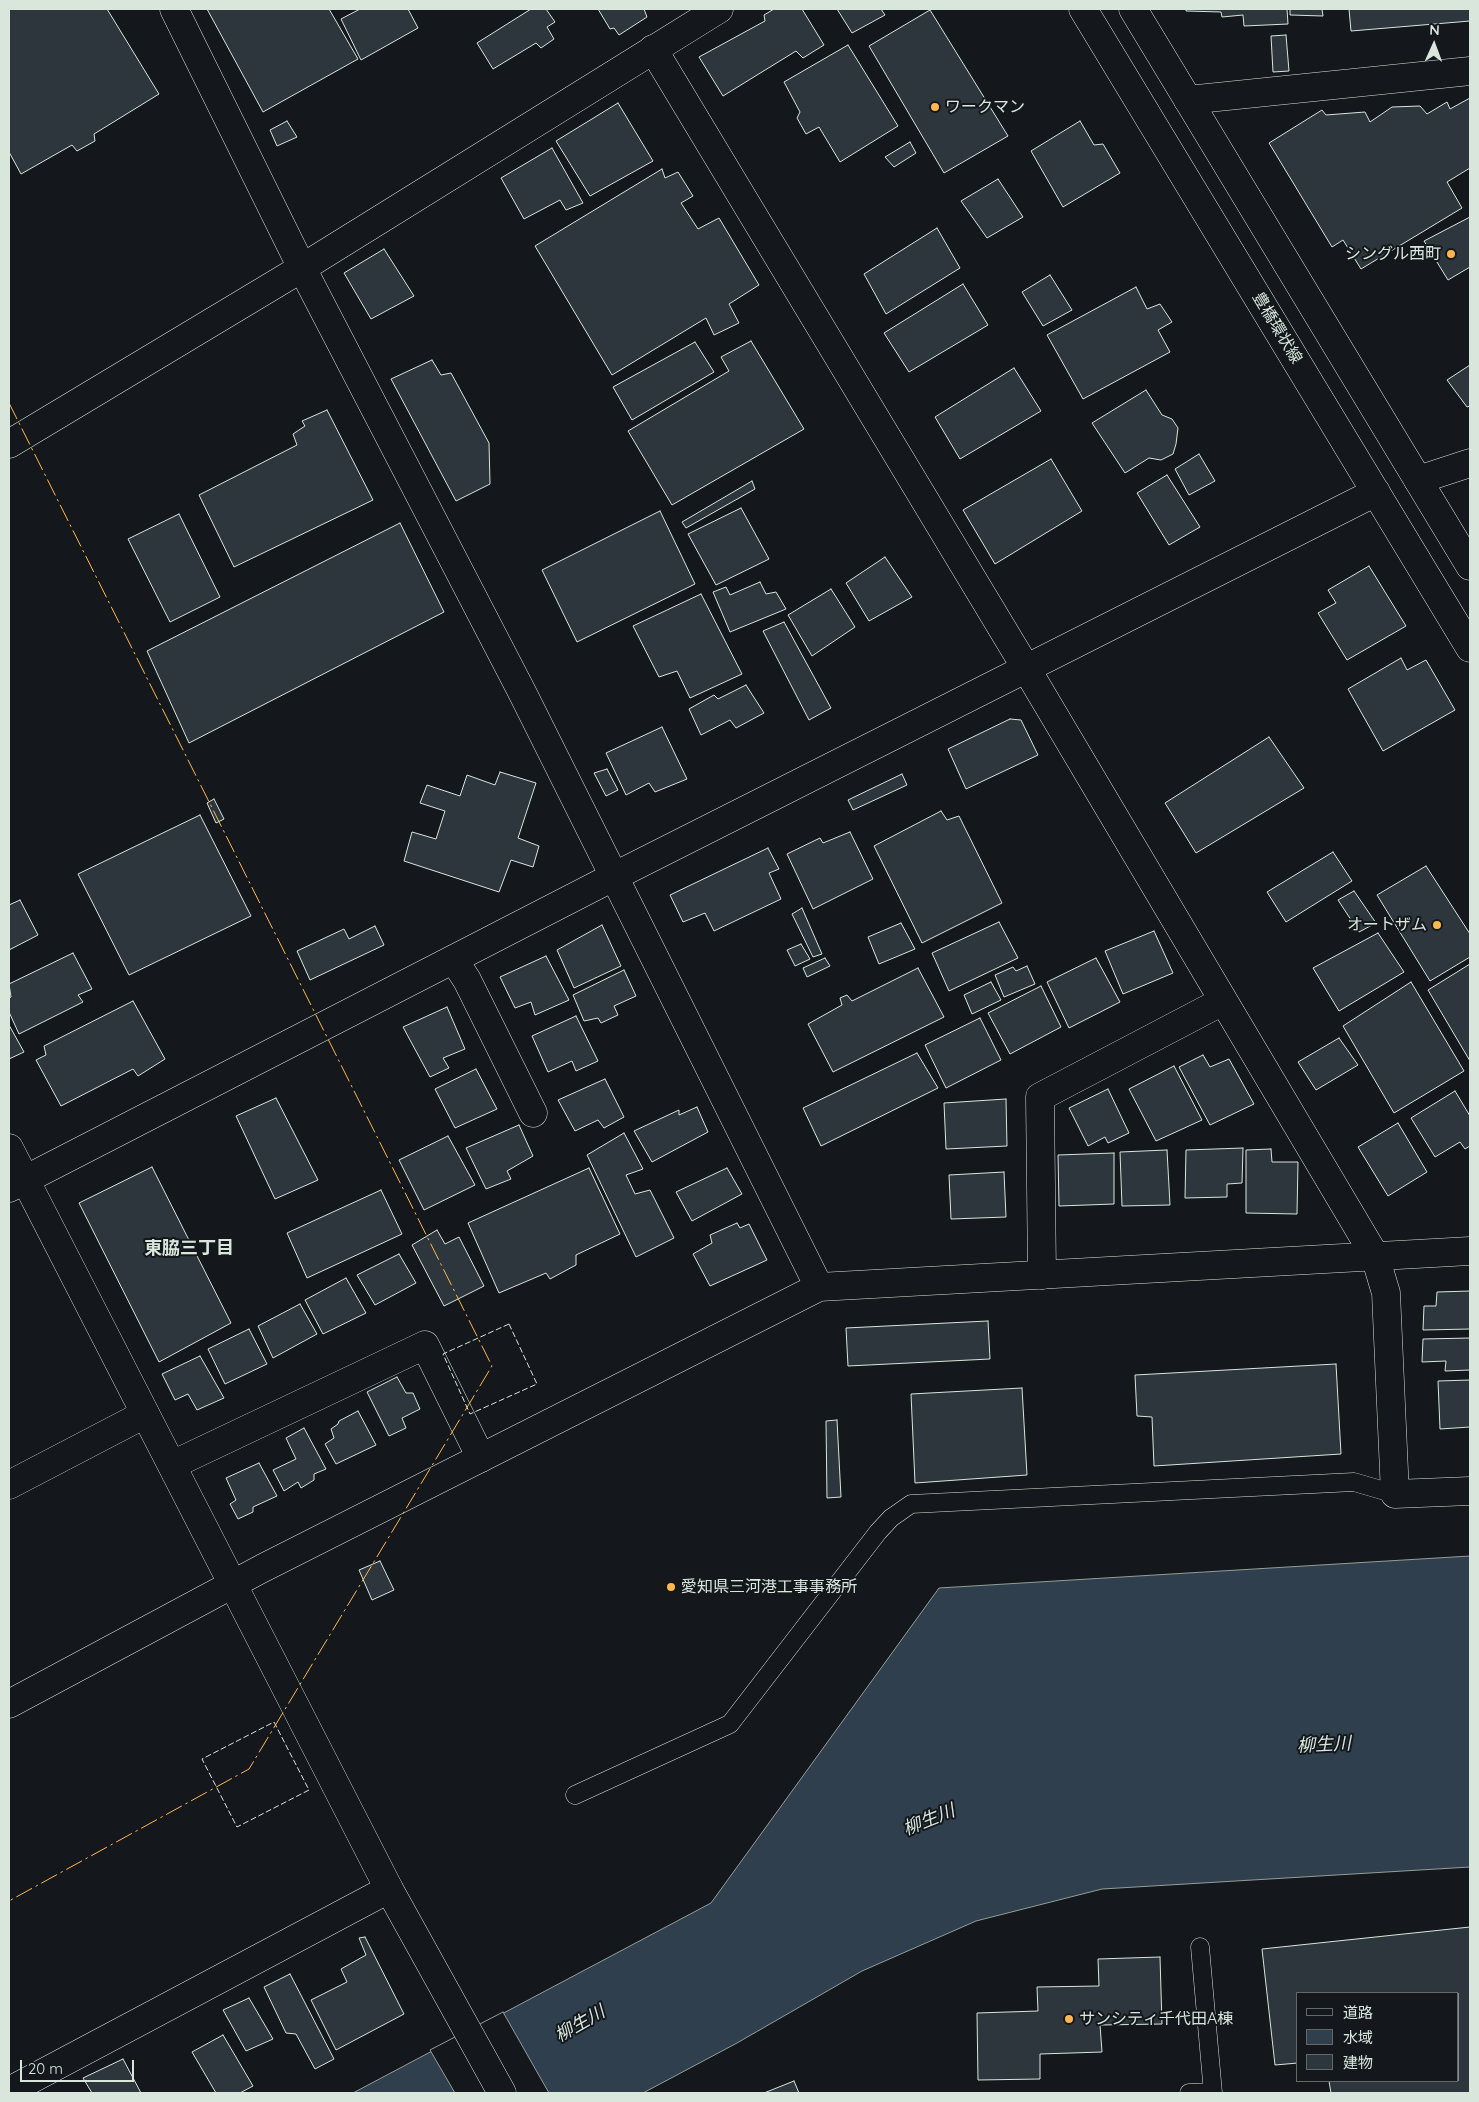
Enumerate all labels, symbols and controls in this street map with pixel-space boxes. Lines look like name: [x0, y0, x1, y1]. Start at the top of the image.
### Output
north arrow: [1409, 20, 1459, 70]
text: N: [1429, 21, 1440, 39]
place label: ワークマン: [945, 97, 1025, 117]
marker: ワークマン: [929, 101, 941, 113]
place label: シングル西町: [1345, 244, 1441, 264]
marker: シングル西町: [1445, 248, 1457, 260]
street label: 豊橋環状線: [1248, 289, 1306, 367]
place label: オートザム: [1347, 915, 1427, 935]
marker: オートザム: [1431, 919, 1443, 931]
district label: 東脇三丁目: [144, 1238, 234, 1260]
place label: 愛知県三河港工事事務所: [681, 1577, 857, 1597]
marker: 愛知県三河港工事事務所: [665, 1581, 677, 1593]
water label: 柳生川: [1296, 1733, 1352, 1757]
water label: 柳生川: [900, 1800, 958, 1840]
legend: [1296, 1992, 1459, 2082]
water label: 柳生川: [551, 2001, 609, 2047]
text: 道路: [1343, 2003, 1373, 2022]
place label: サンシティ千代田A棟: [1079, 2009, 1233, 2029]
marker: サンシティ千代田A棟: [1063, 2013, 1075, 2025]
text: 水域: [1343, 2028, 1373, 2047]
scale bar: [22, 2050, 136, 2082]
text: 建物: [1343, 2053, 1373, 2072]
text: 20 m: [28, 2059, 63, 2078]

